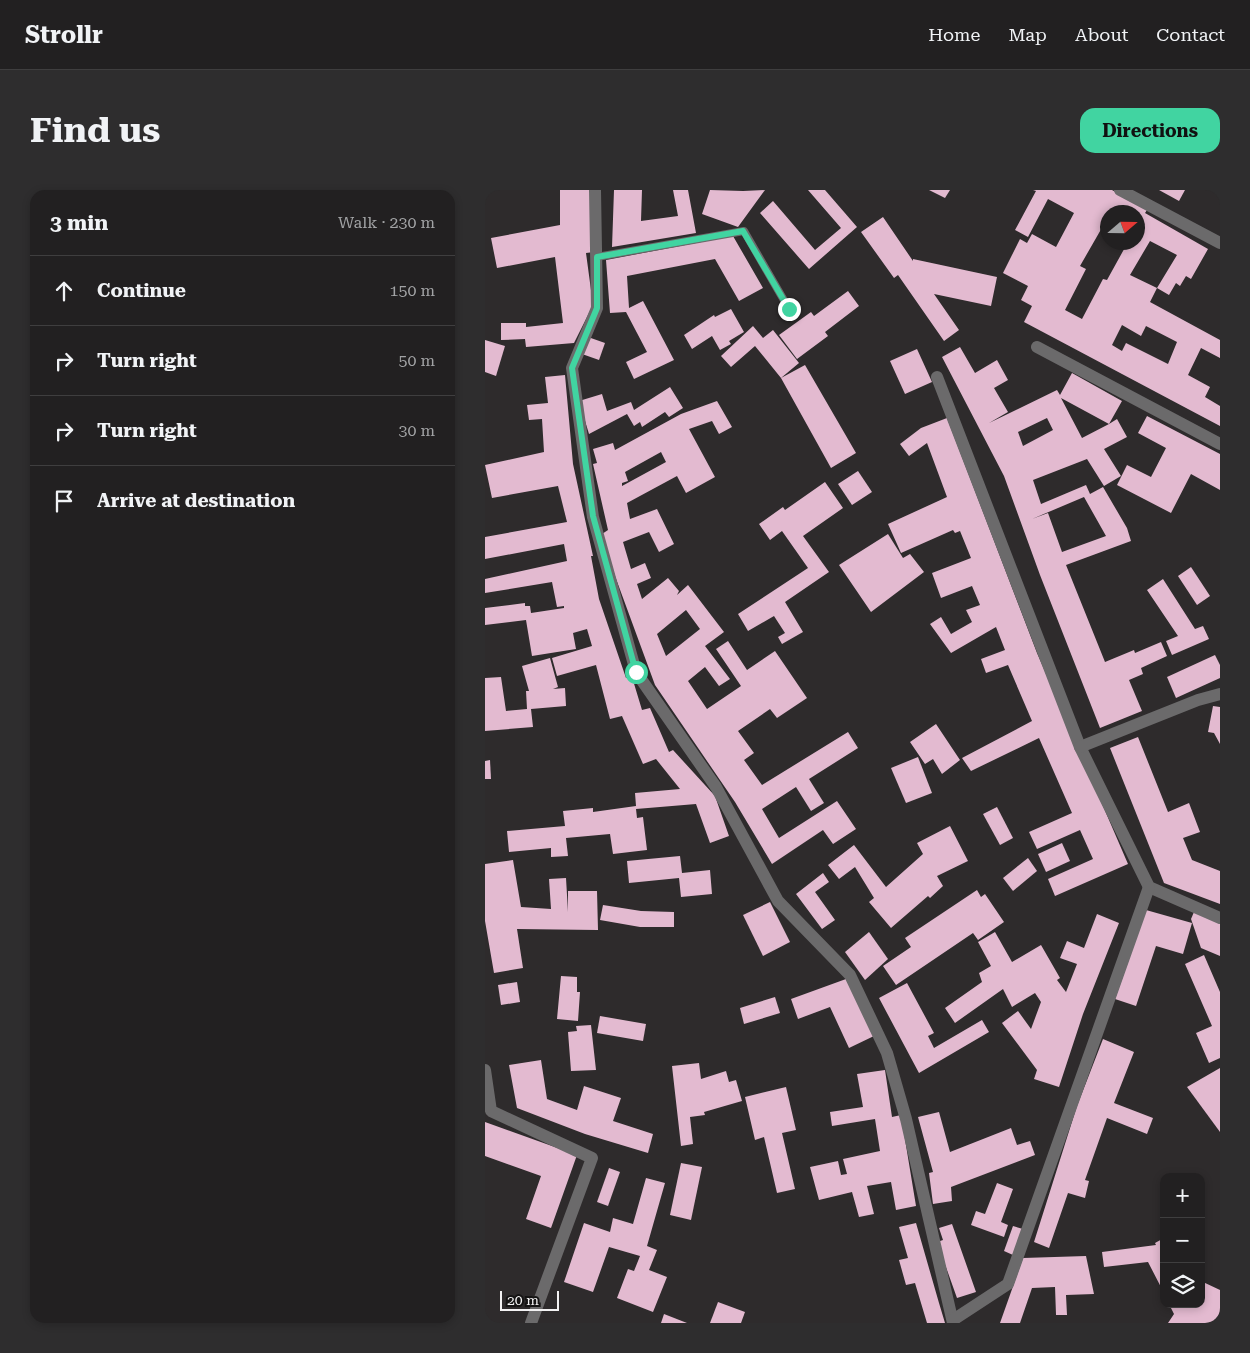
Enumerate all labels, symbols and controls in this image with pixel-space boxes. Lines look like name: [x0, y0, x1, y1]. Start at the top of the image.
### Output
text: Strollr: [25, 21, 103, 49]
text: Home: [928, 24, 980, 45]
text: Map: [1008, 24, 1047, 45]
text: About: [1075, 24, 1128, 45]
text: Contact: [1156, 24, 1225, 45]
button: Directions: [1080, 108, 1220, 153]
text: Find us: [30, 110, 160, 151]
north arrow: [1100, 205, 1145, 250]
text: 3 min: [50, 211, 108, 235]
text: Walk · 230 m: [338, 213, 435, 232]
icon: ahead: [50, 277, 78, 305]
text: Continue: [97, 279, 186, 302]
text: 150 m: [389, 281, 435, 300]
route end: [778, 298, 801, 321]
icon: right: [50, 347, 78, 375]
text: Turn right: [97, 349, 197, 372]
text: 50 m: [398, 351, 435, 370]
icon: right: [50, 417, 78, 445]
text: Turn right: [97, 419, 197, 442]
text: 30 m: [398, 421, 435, 440]
icon: arrive: [50, 487, 78, 515]
text: Arrive at destination: [97, 489, 295, 512]
route start: [625, 661, 648, 684]
map controls: [1160, 1173, 1205, 1308]
button: +: [1160, 1173, 1205, 1218]
button: −: [1160, 1218, 1205, 1263]
button: layers: [1160, 1263, 1205, 1308]
scale bar: [500, 1288, 559, 1311]
text: 20 m: [507, 1292, 539, 1308]

